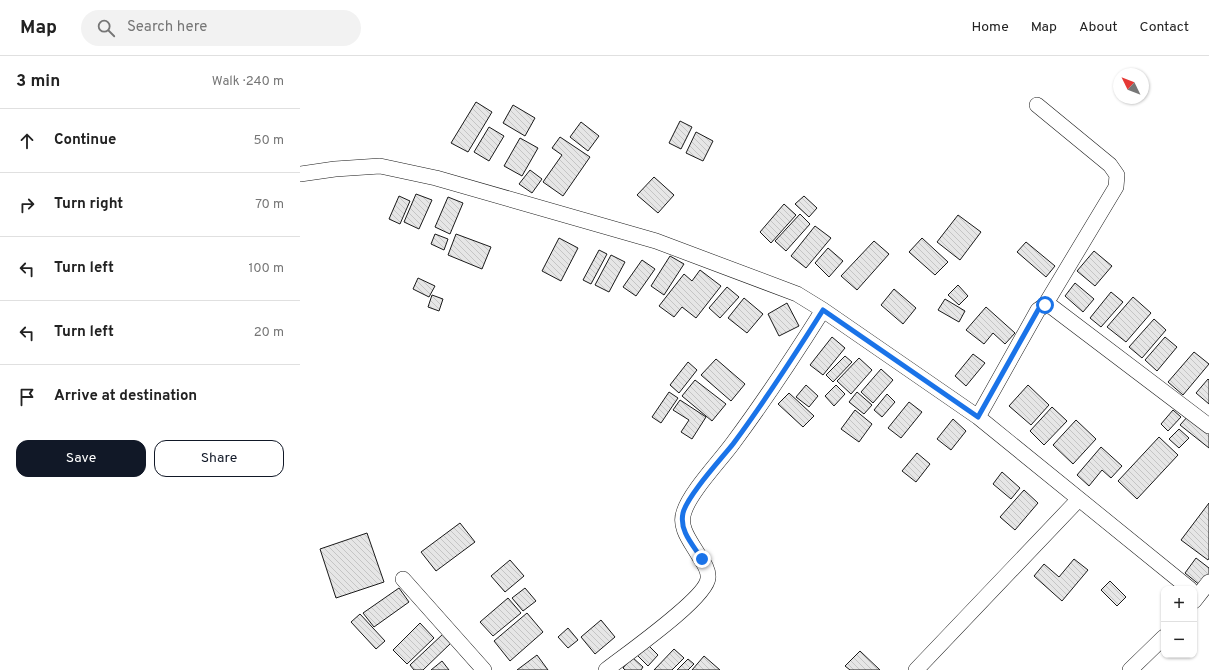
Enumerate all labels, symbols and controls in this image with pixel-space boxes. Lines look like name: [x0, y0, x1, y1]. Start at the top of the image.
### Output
search box: [81, 10, 361, 46]
text: Map: [20, 16, 57, 40]
icon: search: [95, 17, 117, 39]
text: Search here: [127, 18, 207, 37]
text: Home: [972, 19, 1009, 36]
text: Map: [1031, 19, 1057, 36]
text: About: [1079, 19, 1118, 36]
text: Contact: [1140, 19, 1189, 36]
north arrow: [1113, 68, 1149, 104]
text: 3 min: [16, 71, 60, 93]
text: Walk · 240 m: [212, 74, 284, 90]
icon: ahead: [16, 130, 38, 152]
text: Continue: [54, 131, 116, 150]
text: 50 m: [254, 133, 284, 149]
icon: right: [16, 194, 38, 216]
text: Turn right: [54, 195, 123, 214]
text: 70 m: [255, 197, 284, 213]
icon: left: [16, 258, 38, 280]
text: Turn left: [54, 259, 114, 278]
text: 100 m: [248, 261, 284, 277]
route start: [1036, 296, 1054, 314]
icon: left: [16, 322, 38, 344]
text: Turn left: [54, 323, 114, 342]
text: 20 m: [254, 325, 284, 341]
icon: arrive: [16, 386, 38, 408]
text: Arrive at destination: [54, 387, 197, 406]
button: Save: [16, 440, 146, 477]
button: Share: [154, 440, 284, 477]
route end: [693, 550, 711, 568]
map controls: [1161, 586, 1197, 658]
button: +: [1161, 586, 1197, 622]
button: −: [1161, 622, 1197, 658]

